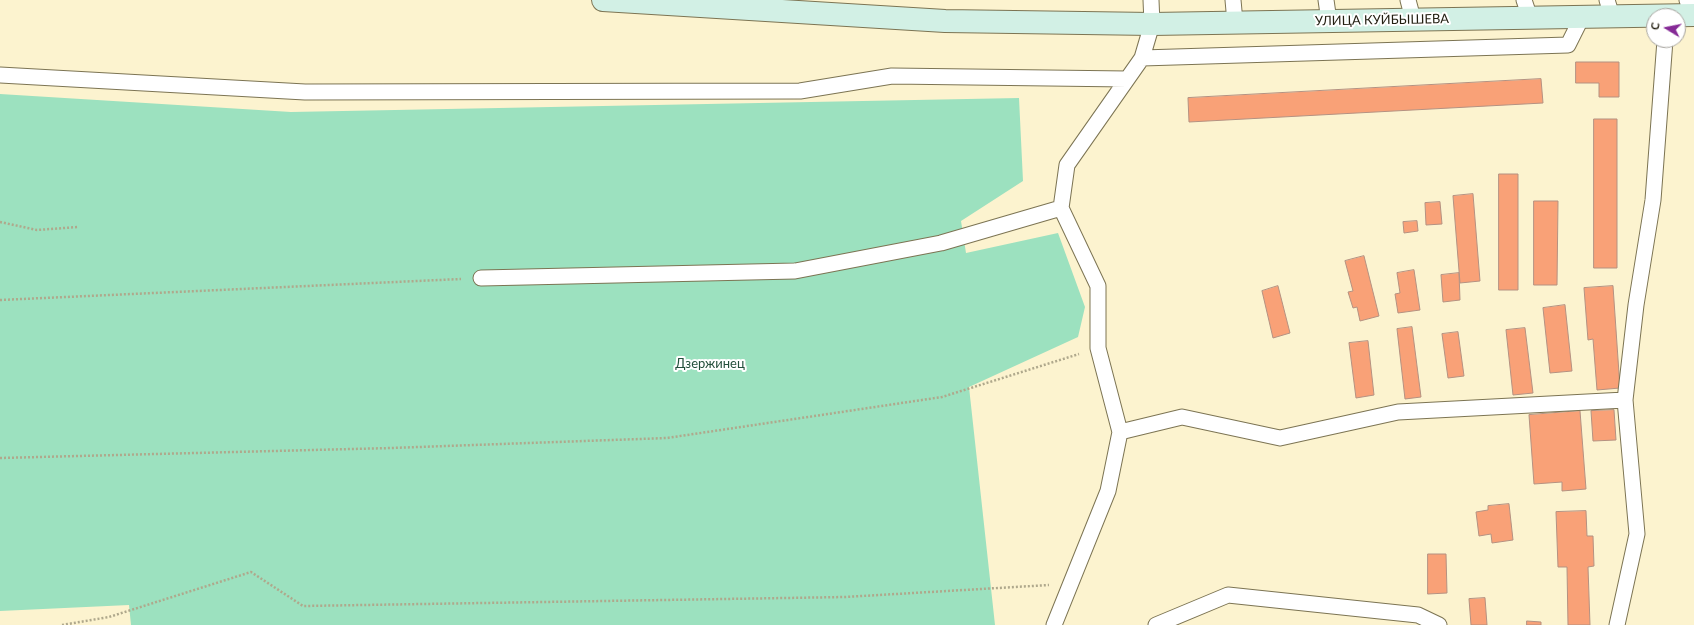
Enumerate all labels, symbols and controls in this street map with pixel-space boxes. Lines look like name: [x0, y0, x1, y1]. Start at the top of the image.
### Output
north arrow: [1646, 8, 1686, 48]
street label: УЛИЦА КУЙБЫШЕВА: [1315, 11, 1449, 29]
text: С: [1648, 21, 1662, 31]
park label: Дзержинец: [675, 356, 745, 372]

